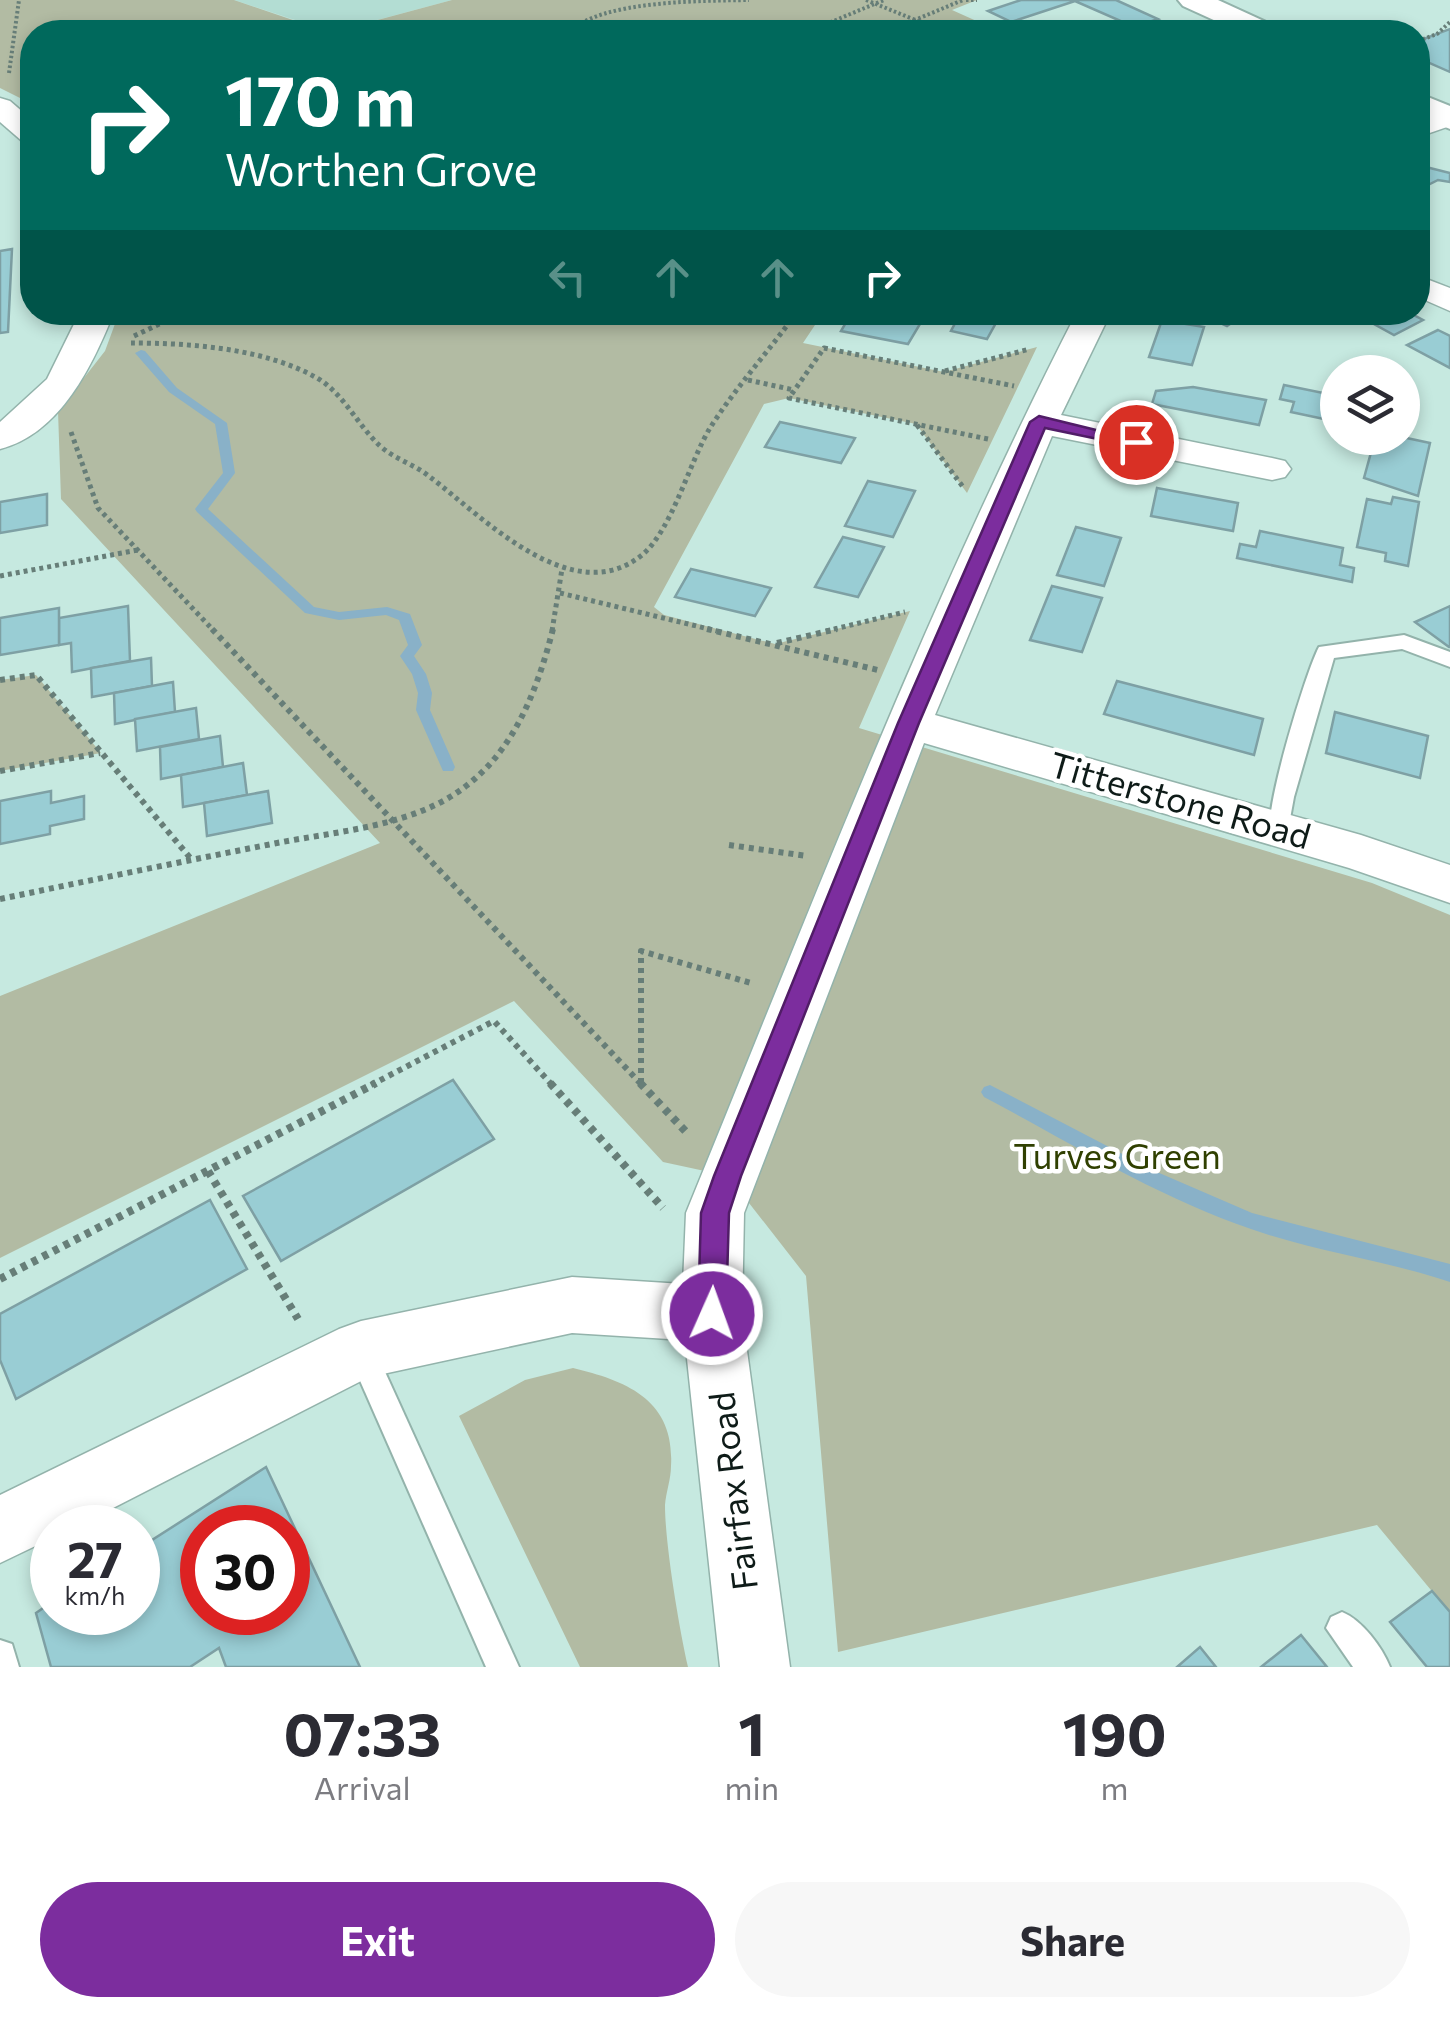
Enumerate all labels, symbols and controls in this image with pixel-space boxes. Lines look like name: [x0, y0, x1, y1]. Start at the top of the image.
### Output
text: 170 m: [225, 55, 416, 140]
icon: right: [60, 60, 190, 190]
text: Worthen Grove: [225, 140, 537, 195]
icon: left: [540, 250, 595, 305]
icon: ahead: [645, 250, 700, 305]
icon: ahead: [750, 250, 805, 305]
icon: right: [855, 250, 910, 305]
map controls: [1320, 355, 1420, 455]
button: layers: [1320, 355, 1420, 455]
pin: [1094, 400, 1179, 485]
icon: arrive: [1109, 415, 1164, 470]
street label: Titterstone Road: [1045, 741, 1316, 856]
park label: Turves Green: [1013, 1133, 1221, 1176]
position arrow: [660, 1262, 764, 1366]
street label: Fairfax Road: [698, 1390, 765, 1593]
speed limit sign: 30: [180, 1505, 310, 1635]
text: 27: [67, 1527, 123, 1588]
text: km/h: [65, 1580, 125, 1610]
text: 07:33: [283, 1695, 441, 1768]
text: 1: [738, 1695, 765, 1768]
text: 190: [1062, 1695, 1167, 1768]
text: Arrival: [314, 1767, 411, 1807]
text: min: [725, 1767, 779, 1807]
text: m: [1101, 1767, 1128, 1807]
button: Exit: [40, 1882, 715, 1997]
button: Share: [735, 1882, 1410, 1997]

